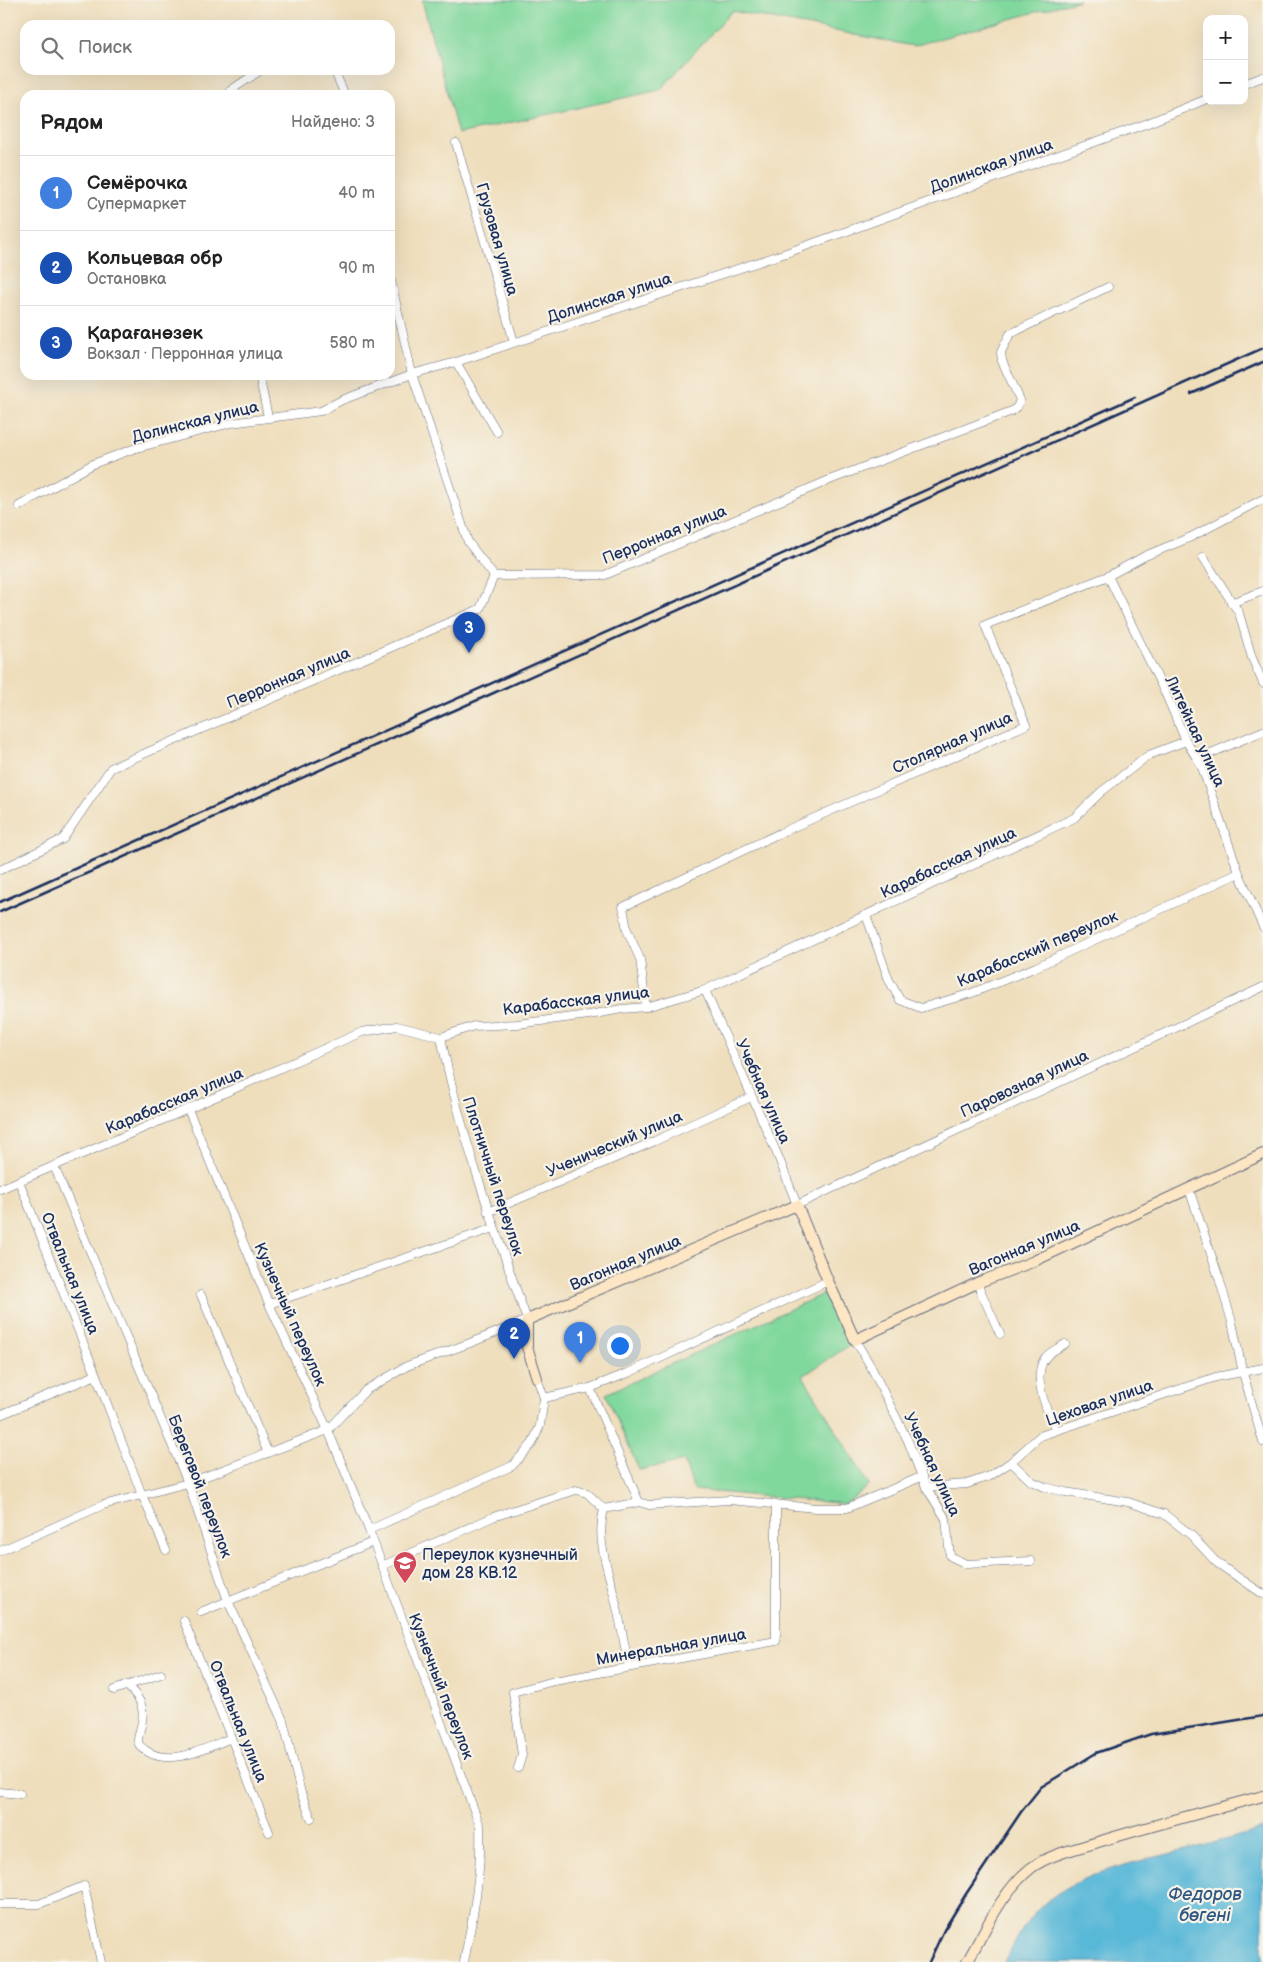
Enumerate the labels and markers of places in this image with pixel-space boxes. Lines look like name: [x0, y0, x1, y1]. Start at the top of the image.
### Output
pin: 3: [453, 612, 485, 653]
pin: 2: [498, 1318, 530, 1359]
pin: 1: [564, 1322, 596, 1363]
place label: Переулок кузнечный дом 28 КВ.12: [422, 1546, 578, 1583]
school or university icon: Переулок кузнечный дом 28 КВ.12: [392, 1550, 418, 1584]

